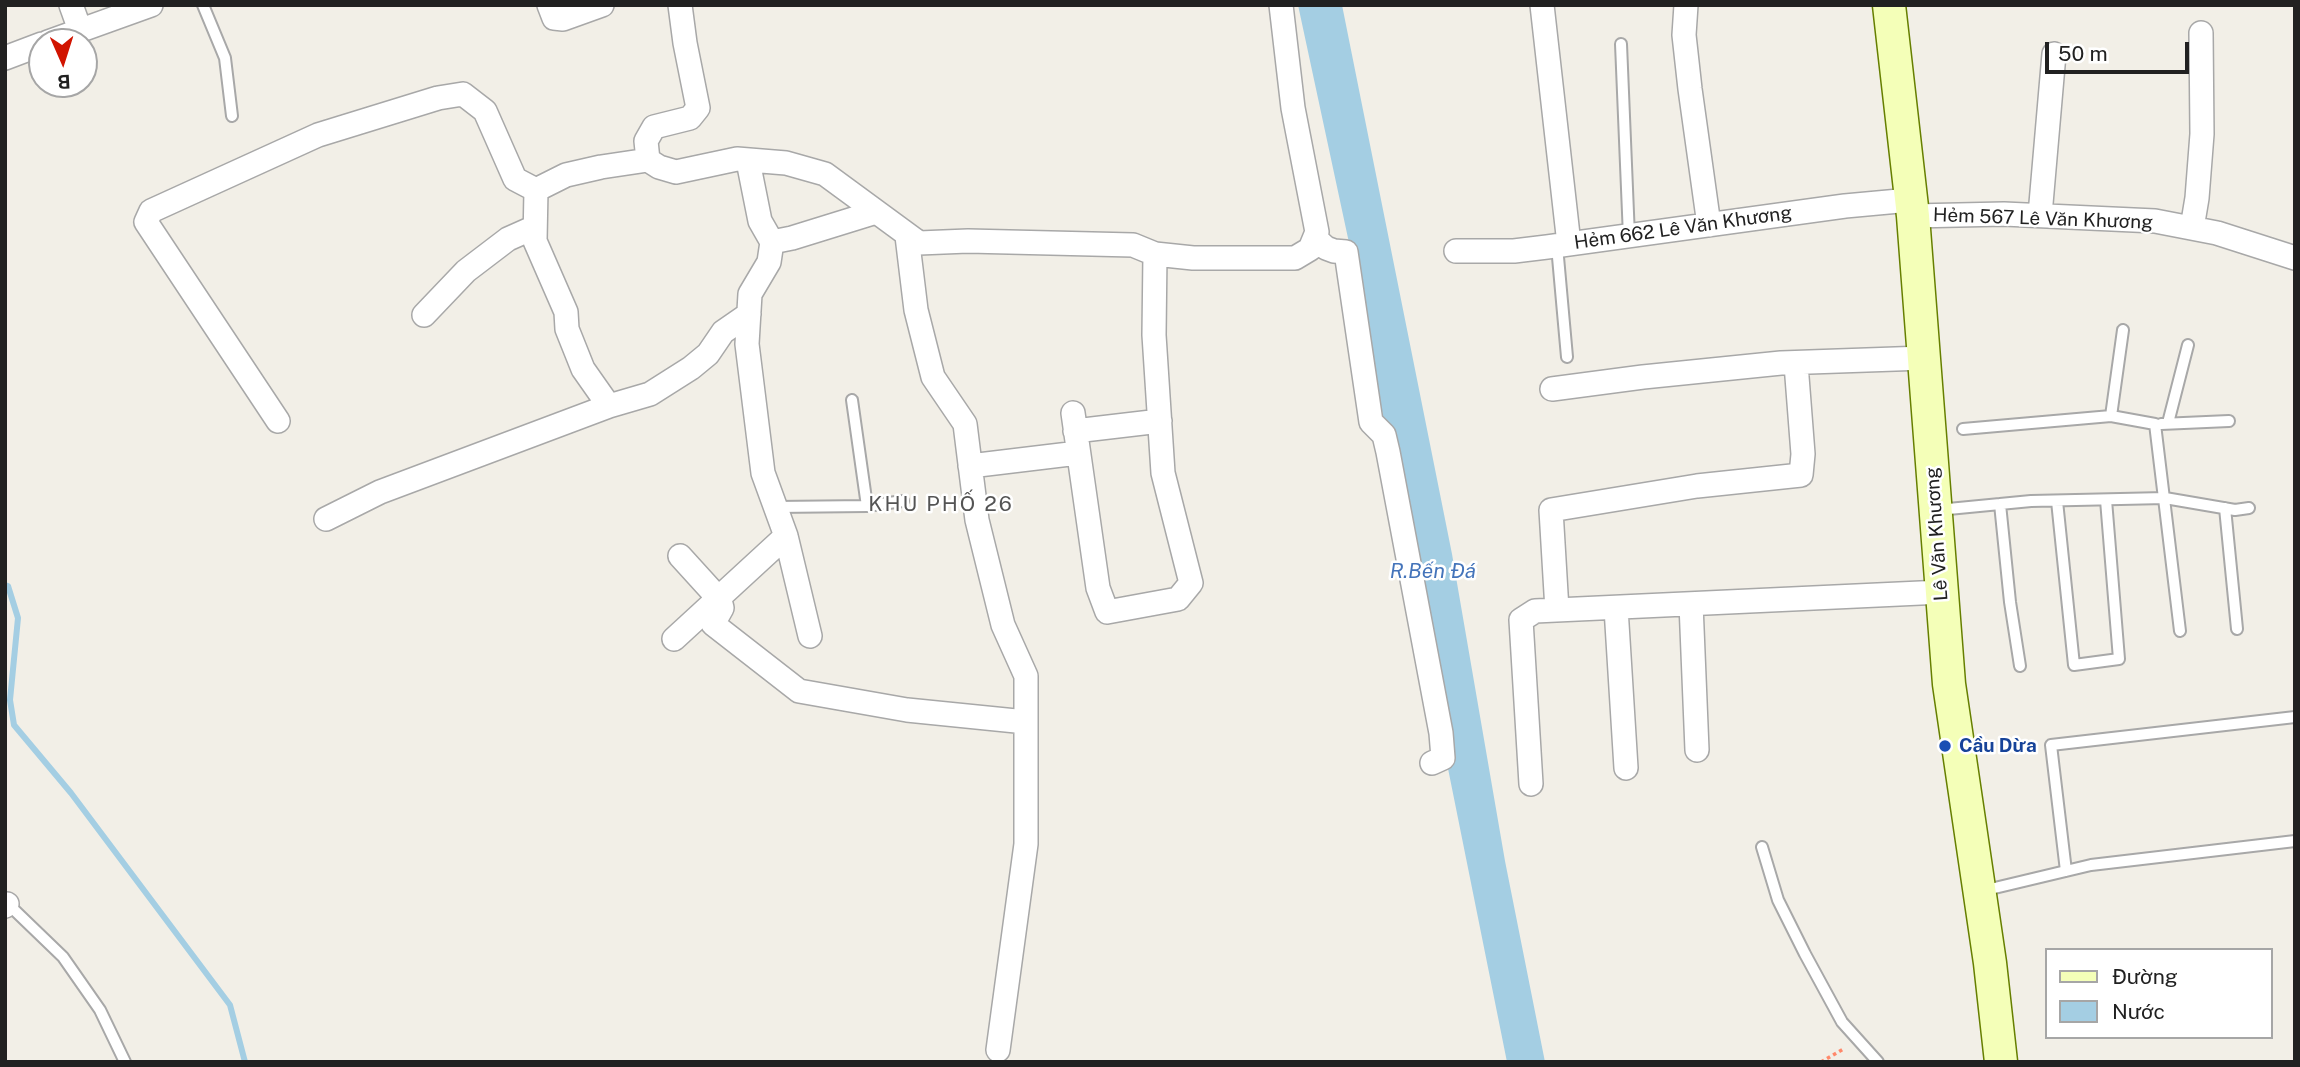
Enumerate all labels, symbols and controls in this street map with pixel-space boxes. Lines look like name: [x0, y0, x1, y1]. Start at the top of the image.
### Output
north arrow: [28, 28, 98, 98]
scale bar: [2048, 28, 2192, 72]
text: 50 m: [2058, 41, 2108, 66]
text: B: [57, 71, 71, 93]
street label: Hẻm 662 Lê Văn Khương: [1573, 201, 1793, 255]
street label: Hẻm 567 Lê Văn Khương: [1933, 204, 2153, 234]
street label: Lê Văn Khương: [1921, 466, 1953, 602]
district label: KHU PHỐ 26: [869, 492, 1013, 518]
water label: R.Bến Đá: [1390, 559, 1476, 585]
place label: Cầu Dừa: [1959, 735, 2037, 757]
marker: Cầu Dừa: [1937, 738, 1953, 754]
legend: [2044, 948, 2272, 1039]
text: Đường: [2112, 964, 2178, 989]
text: Nước: [2112, 999, 2165, 1024]

